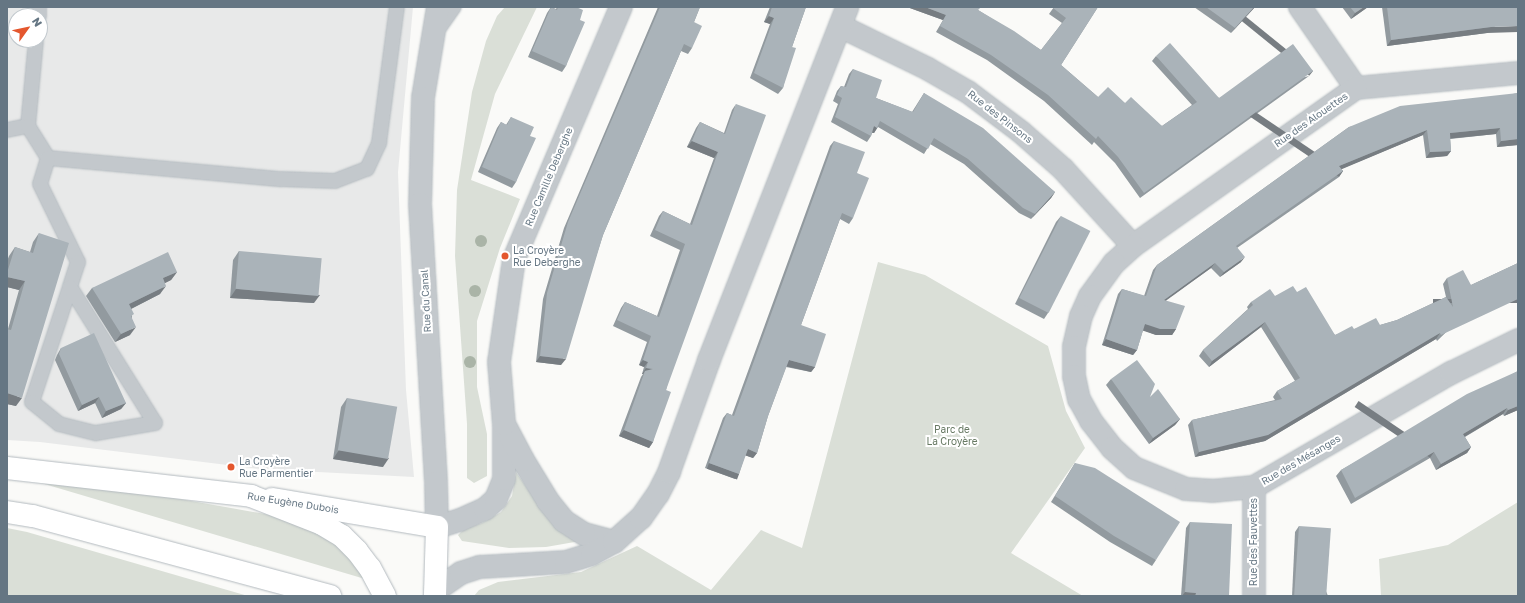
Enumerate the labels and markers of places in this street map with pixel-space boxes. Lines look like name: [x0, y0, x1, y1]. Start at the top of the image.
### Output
place label: La Croyère Rue Deberghe: [513, 244, 581, 268]
marker: La Croyère Rue Deberghe: [500, 251, 510, 261]
place label: La Croyère Rue Parmentier: [239, 455, 313, 478]
marker: La Croyère Rue Parmentier: [226, 462, 236, 472]

